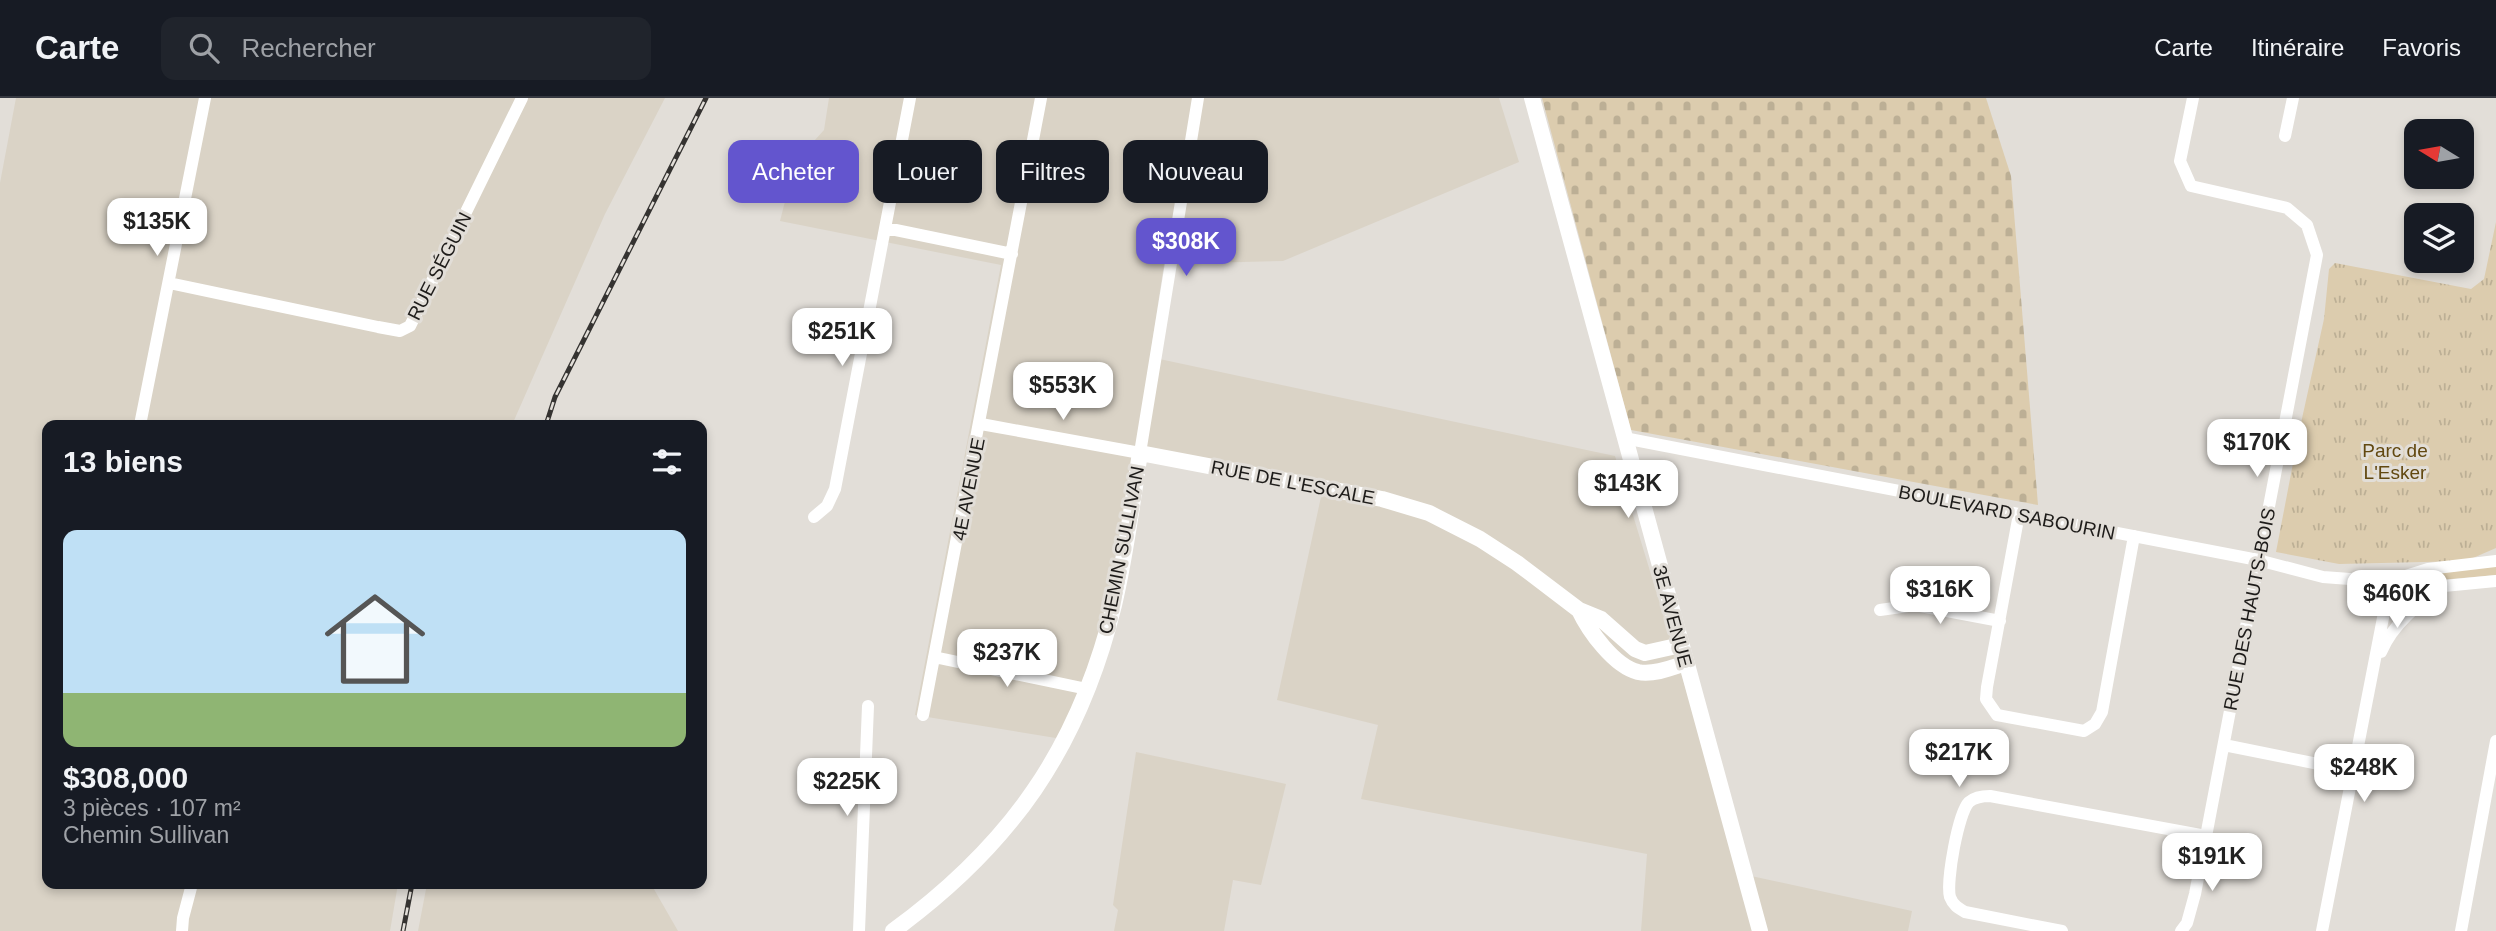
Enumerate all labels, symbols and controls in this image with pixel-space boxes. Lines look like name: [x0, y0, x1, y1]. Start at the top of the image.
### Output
search box: [161, 17, 651, 80]
text: Carte: [35, 29, 119, 66]
icon: search: [185, 29, 223, 67]
text: Rechercher: [241, 33, 376, 63]
text: Carte: [2154, 34, 2213, 61]
text: Itinéraire: [2251, 34, 2344, 61]
text: Favoris: [2382, 34, 2461, 61]
north arrow: [2404, 119, 2474, 189]
map controls: [2404, 119, 2474, 273]
chip: Acheter: [728, 140, 859, 203]
chip: Louer: [873, 140, 982, 203]
chip: Filtres: [996, 140, 1109, 203]
chip: Nouveau: [1123, 140, 1268, 203]
pin: $135K: [108, 198, 206, 258]
button: layers: [2404, 203, 2474, 273]
text: $135K: [123, 208, 191, 234]
street label: RUE SÉGUIN: [403, 209, 476, 324]
pin: $308K: [1137, 218, 1235, 278]
text: $308K: [1152, 228, 1220, 254]
pin: $251K: [793, 308, 891, 368]
text: $251K: [808, 318, 876, 344]
pin: $553K: [1014, 362, 1112, 422]
text: $553K: [1029, 372, 1097, 398]
pin: $170K: [2208, 420, 2306, 479]
text: $170K: [2223, 429, 2291, 455]
street label: 4E AVENUE: [948, 436, 989, 542]
park label: Parc de L'Esker: [2362, 440, 2428, 483]
icon: filters: [648, 443, 686, 481]
text: 13 biens: [63, 445, 183, 478]
street label: RUE DE L'ESCALE: [1209, 456, 1377, 509]
pin: $143K: [1579, 460, 1677, 520]
street label: CHEMIN SULLIVAN: [1095, 464, 1148, 636]
text: $143K: [1594, 470, 1662, 496]
street label: BOULEVARD SABOURIN: [1897, 481, 2117, 544]
street label: RUE DES HAUTS-BOIS: [2220, 506, 2279, 712]
street label: 3E AVENUE: [1649, 563, 1696, 669]
pin: $316K: [1891, 566, 1989, 626]
pin: $460K: [2348, 570, 2446, 630]
icon: home: [312, 576, 438, 702]
text: $316K: [1906, 576, 1974, 602]
text: $460K: [2363, 580, 2431, 606]
pin: $237K: [958, 630, 1056, 689]
text: $237K: [973, 639, 1041, 665]
pin: $217K: [1910, 730, 2008, 789]
text: $217K: [1925, 739, 1993, 765]
pin: $248K: [2315, 744, 2413, 804]
text: $248K: [2330, 754, 2398, 780]
pin: $225K: [798, 758, 896, 818]
text: $308,000: [63, 761, 188, 794]
text: $225K: [813, 768, 881, 794]
text: 3 pièces · 107 m²: [63, 795, 241, 821]
text: Chemin Sullivan: [63, 822, 229, 848]
pin: $191K: [2163, 834, 2261, 893]
text: $191K: [2178, 843, 2246, 869]

